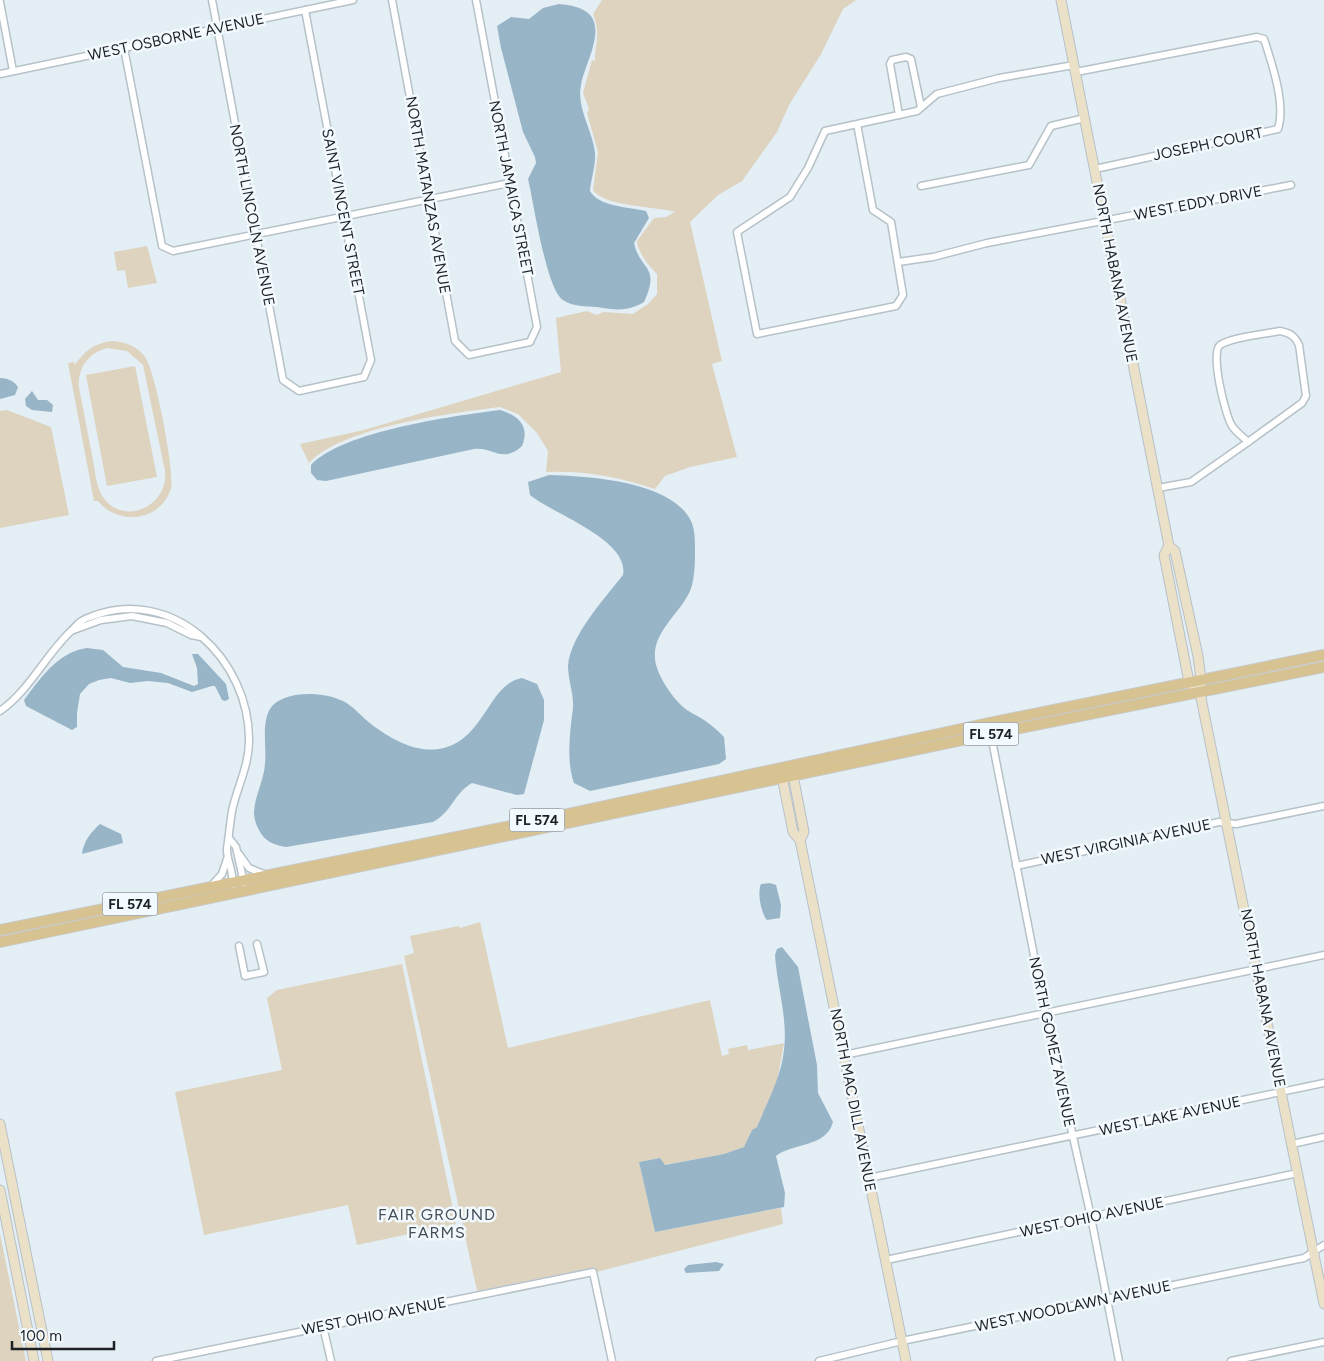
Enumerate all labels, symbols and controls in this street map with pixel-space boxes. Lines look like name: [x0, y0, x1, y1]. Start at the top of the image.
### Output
street label: WEST OSBORNE AVENUE: [86, 10, 266, 64]
street label: NORTH MATANZAS AVENUE: [402, 95, 454, 295]
street label: NORTH JAMAICA STREET: [485, 99, 537, 278]
street label: NORTH LINCOLN AVENUE: [226, 123, 278, 307]
street label: JOSEPH COURT: [1151, 123, 1265, 164]
street label: SAINT VINCENT STREET: [318, 127, 368, 298]
street label: NORTH HABANA AVENUE: [1089, 182, 1141, 364]
street label: WEST EDDY DRIVE: [1133, 182, 1263, 224]
road number: FL 574: [964, 722, 1018, 746]
road number: FL 574: [510, 808, 564, 832]
street label: WEST VIRGINIA AVENUE: [1040, 815, 1212, 869]
road number: FL 574: [102, 892, 158, 916]
street label: NORTH HABANA AVENUE: [1237, 907, 1289, 1089]
street label: NORTH GOMEZ AVENUE: [1025, 955, 1079, 1129]
street label: NORTH MAC DILL AVENUE: [826, 1007, 880, 1193]
street label: WEST LAKE AVENUE: [1098, 1092, 1242, 1140]
street label: WEST OHIO AVENUE: [1018, 1193, 1166, 1241]
district label: FAIR GROUND FARMS: [378, 1205, 496, 1242]
street label: WEST WOODLAWN AVENUE: [974, 1276, 1172, 1336]
street label: WEST OHIO AVENUE: [300, 1293, 448, 1339]
scale bar: [12, 1318, 115, 1350]
text: 100 m: [20, 1327, 62, 1345]

